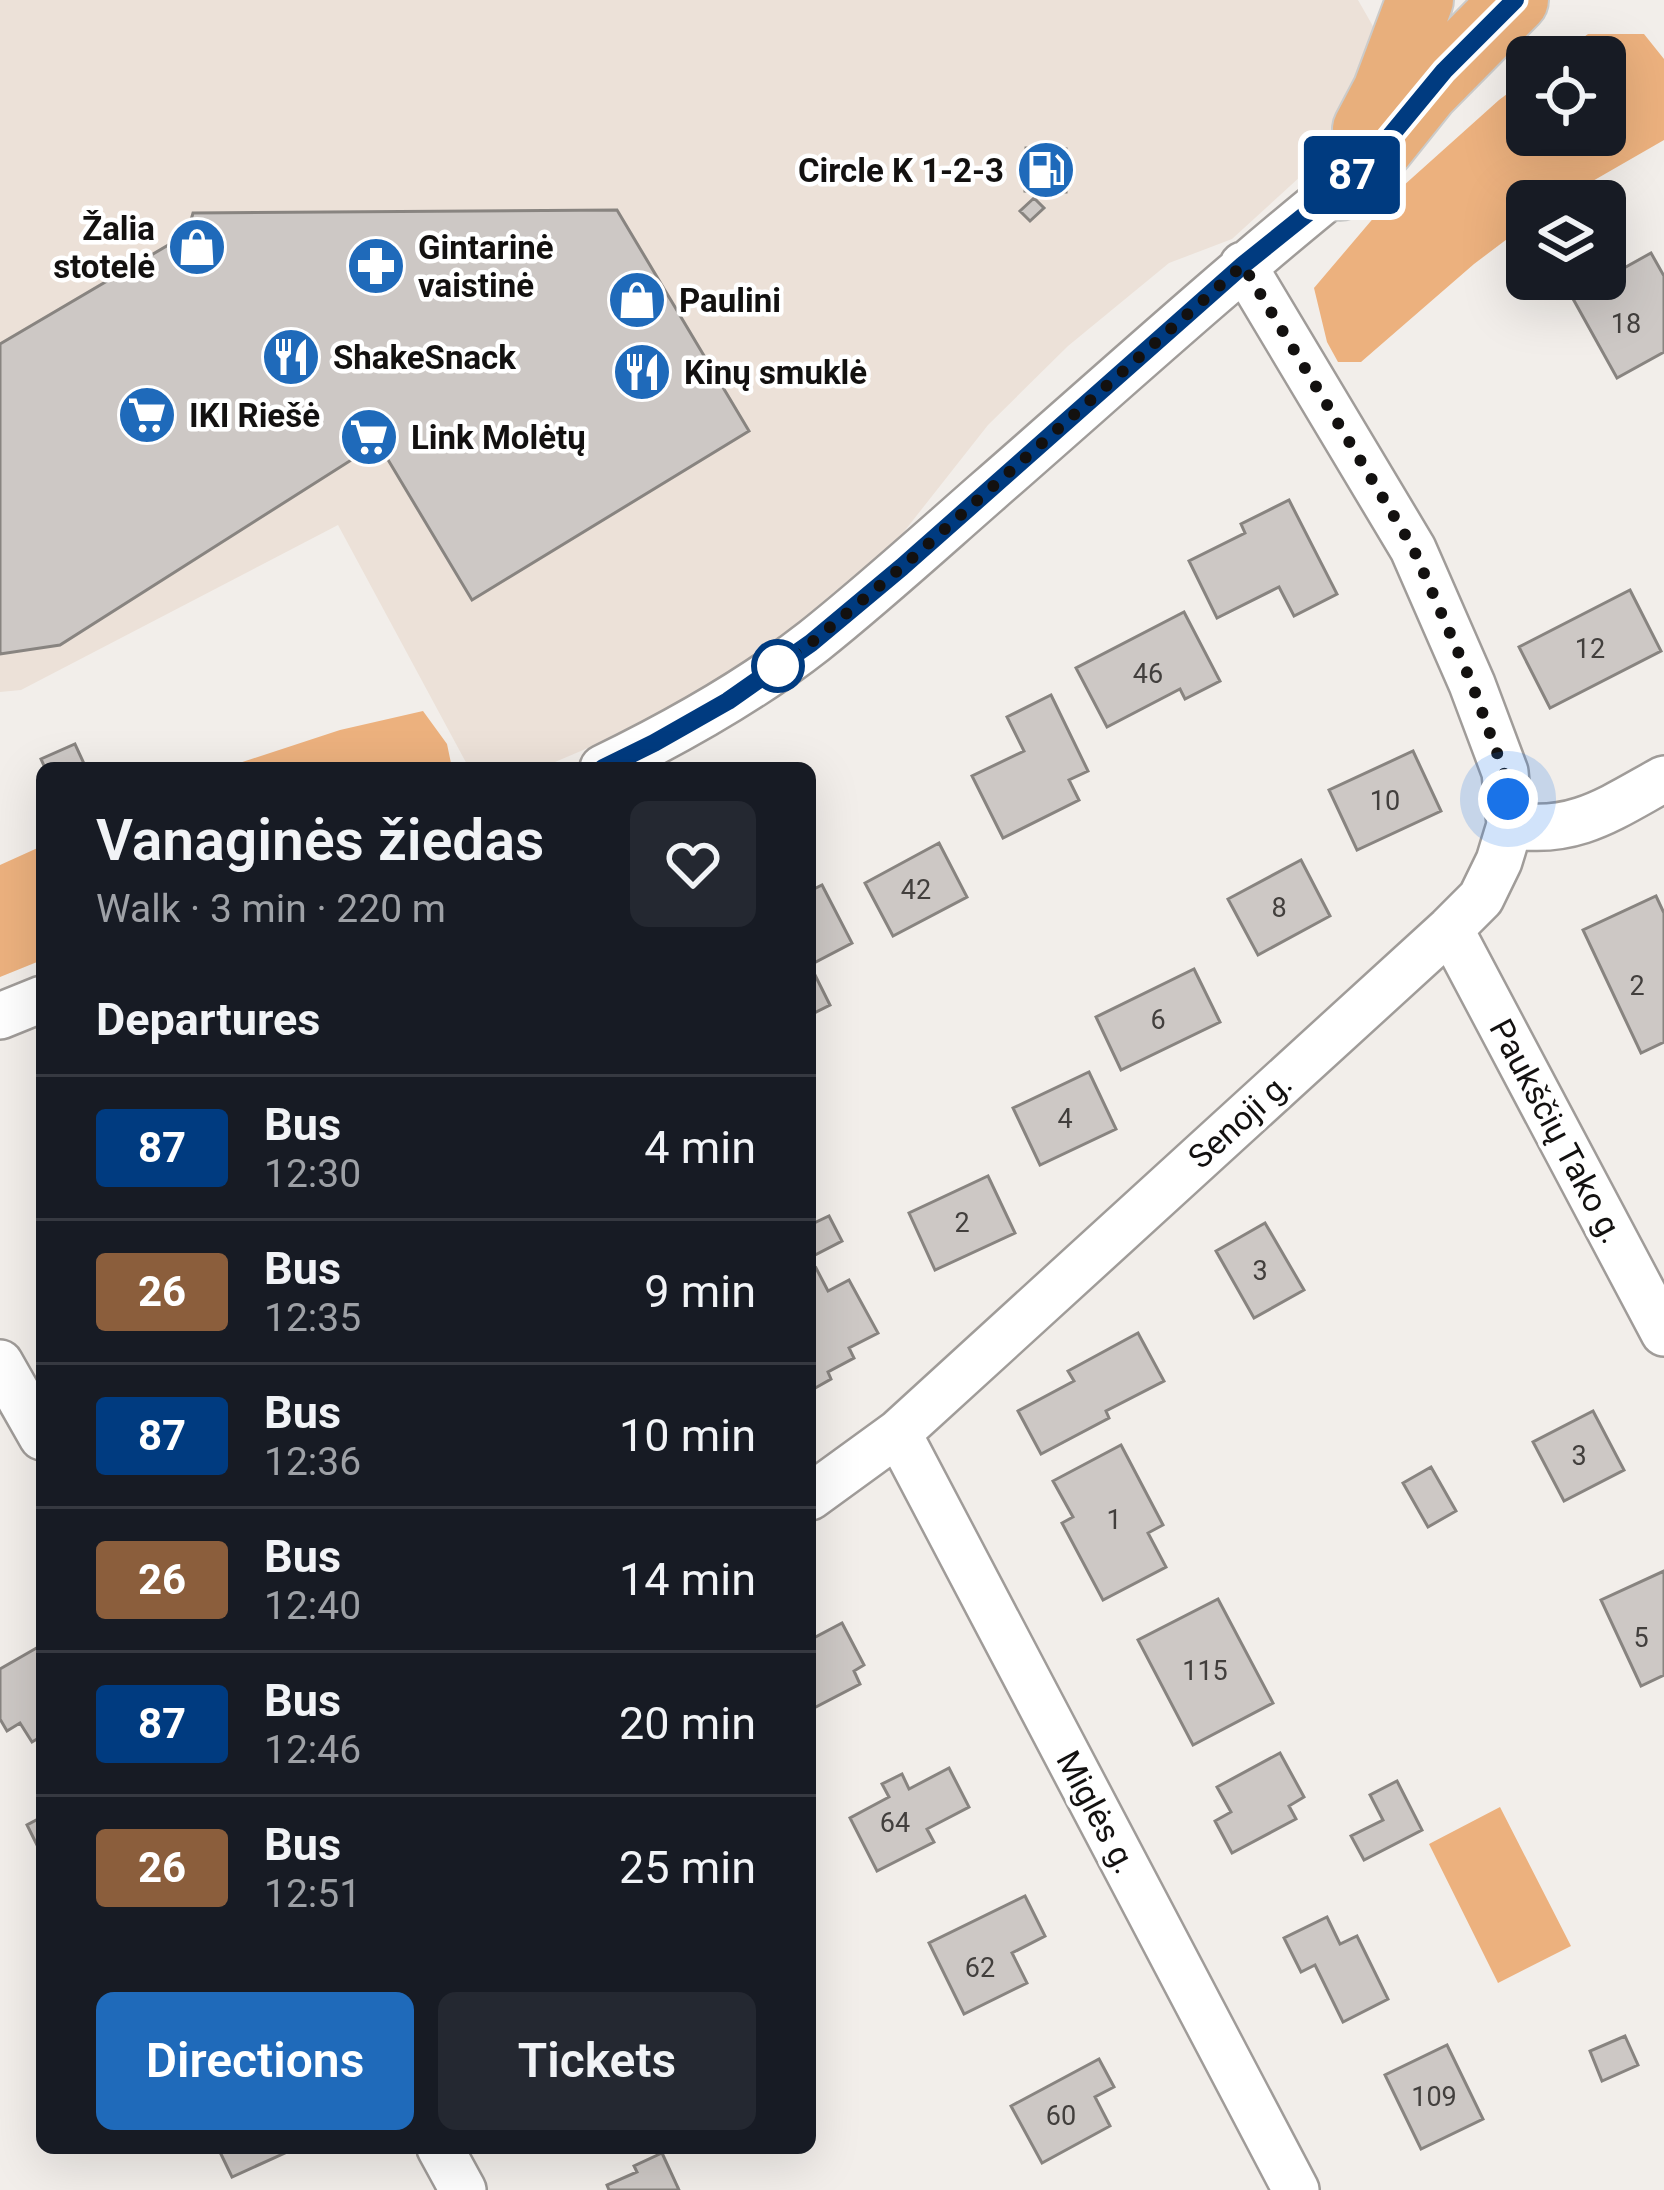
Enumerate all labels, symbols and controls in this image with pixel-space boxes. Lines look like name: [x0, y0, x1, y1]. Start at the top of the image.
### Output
map controls: [1506, 36, 1626, 300]
button: locate: [1506, 36, 1626, 156]
line badge: 87: [1298, 136, 1406, 214]
fuel station icon: Circle K 1-2-3: [1015, 139, 1077, 201]
text: 87: [1328, 150, 1376, 199]
place label: Circle K 1-2-3: [798, 151, 1004, 190]
button: layers: [1506, 180, 1626, 300]
place label: Žalia stotelė: [53, 209, 155, 286]
shop icon: Žalia stotelė: [166, 216, 228, 278]
place label: Gintarinė vaistinė: [418, 228, 554, 305]
pharmacy icon: Gintarinė vaistinė: [345, 235, 407, 297]
shop icon: Paulini: [606, 269, 668, 331]
place label: Paulini: [679, 281, 781, 320]
house number: 18: [1611, 308, 1641, 340]
restaurant icon: ShakeSnack: [260, 326, 322, 388]
place label: ShakeSnack: [333, 338, 516, 377]
restaurant icon: Kinų smuklė: [611, 341, 673, 403]
place label: Kinų smuklė: [684, 353, 867, 392]
supermarket icon: IKI Riešė: [116, 384, 178, 446]
place label: IKI Riešė: [189, 396, 320, 435]
supermarket icon: Link Molėtų: [338, 406, 400, 468]
place label: Link Molėtų: [411, 418, 586, 457]
house number: 12: [1575, 633, 1605, 665]
unlabelled marker: [753, 641, 803, 691]
house number: 46: [1133, 658, 1163, 690]
your location: [1478, 769, 1538, 829]
house number: 10: [1370, 785, 1400, 817]
button: heart: [630, 801, 756, 927]
text: Vanaginės žiedas: [96, 807, 544, 874]
house number: 42: [901, 874, 931, 906]
text: Walk · 3 min · 220 m: [96, 886, 446, 932]
house number: 8: [1271, 892, 1287, 924]
house number: 2: [1629, 970, 1645, 1002]
text: Departures: [96, 993, 320, 1046]
house number: 6: [1150, 1004, 1166, 1036]
street label: Paukščių Tako g.: [1481, 1012, 1633, 1250]
street label: Senoji g.: [1180, 1064, 1300, 1176]
text: Bus: [264, 1098, 341, 1151]
house number: 4: [1057, 1103, 1073, 1135]
text: 4 min: [644, 1121, 756, 1174]
text: 87: [138, 1123, 186, 1172]
text: 12:30: [264, 1151, 361, 1197]
house number: 2: [954, 1207, 970, 1239]
text: Bus: [264, 1242, 341, 1295]
house number: 3: [1252, 1255, 1268, 1287]
text: 9 min: [644, 1265, 756, 1318]
text: 26: [138, 1267, 186, 1316]
text: 12:35: [264, 1295, 361, 1341]
text: Bus: [264, 1386, 341, 1439]
text: 10 min: [619, 1409, 756, 1462]
text: 87: [138, 1411, 186, 1460]
text: 12:36: [264, 1439, 361, 1485]
house number: 3: [1571, 1440, 1587, 1472]
house number: 1: [1106, 1504, 1122, 1536]
text: Bus: [264, 1530, 341, 1583]
text: 14 min: [619, 1553, 756, 1606]
text: 26: [138, 1555, 186, 1604]
text: 12:40: [264, 1583, 361, 1629]
house number: 5: [1633, 1622, 1649, 1654]
house number: 115: [1182, 1655, 1228, 1687]
text: Bus: [264, 1674, 341, 1727]
text: 20 min: [619, 1697, 756, 1750]
text: 87: [138, 1699, 186, 1748]
text: 12:46: [264, 1727, 361, 1773]
street label: Miglės g.: [1048, 1744, 1146, 1880]
house number: 64: [880, 1807, 910, 1839]
text: Bus: [264, 1818, 341, 1871]
text: 25 min: [619, 1841, 756, 1894]
text: 26: [138, 1843, 186, 1892]
text: 12:51: [264, 1871, 361, 1917]
house number: 62: [965, 1952, 995, 1984]
button: Directions: [96, 1992, 414, 2130]
button: Tickets: [438, 1992, 756, 2130]
house number: 109: [1411, 2081, 1457, 2113]
house number: 60: [1046, 2100, 1076, 2132]

